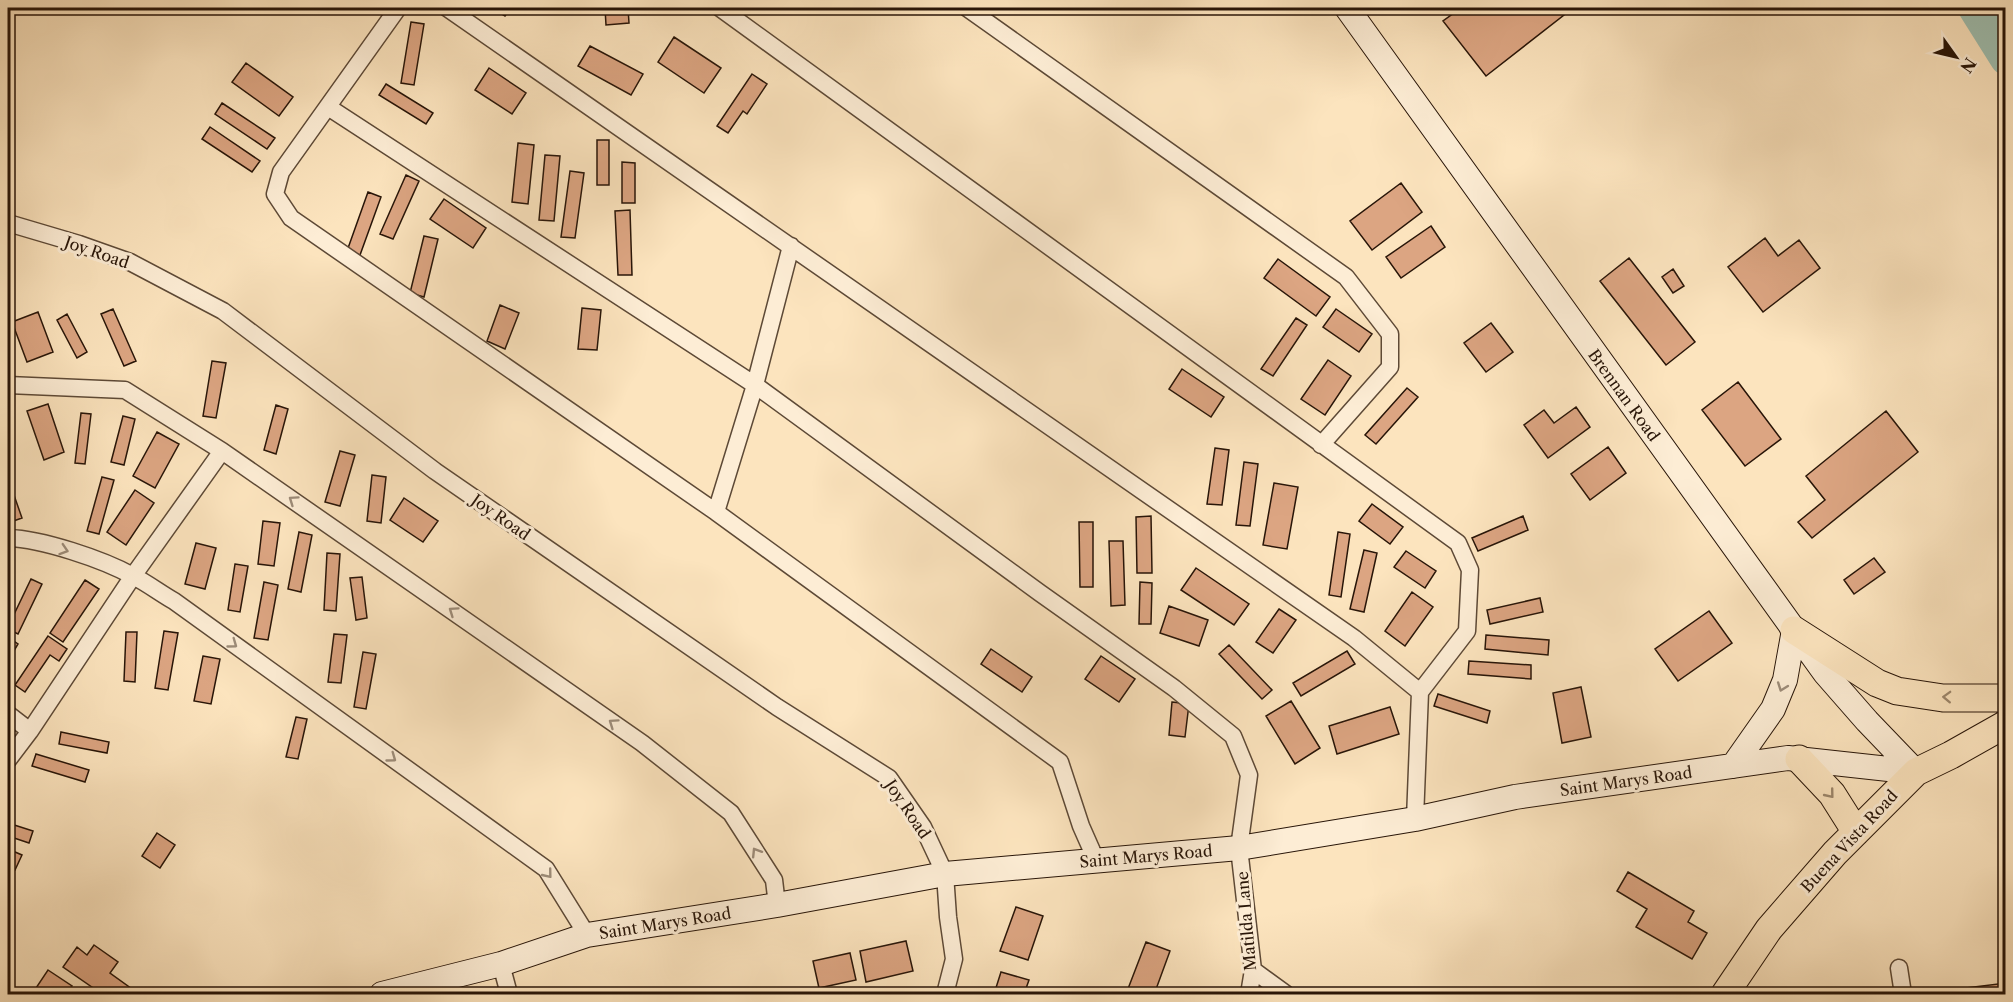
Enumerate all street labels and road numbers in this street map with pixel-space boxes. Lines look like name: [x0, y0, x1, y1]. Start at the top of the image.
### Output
street label: Joy Road: [59, 231, 132, 272]
street label: Brennan Road: [1584, 345, 1664, 445]
street label: Joy Road: [465, 488, 534, 545]
street label: Saint Marys Road: [1559, 762, 1694, 800]
street label: Joy Road: [879, 773, 935, 843]
street label: Buena Vista Road: [1796, 785, 1902, 896]
street label: Saint Marys Road: [1079, 840, 1214, 872]
street label: Matilda Lane: [1232, 870, 1260, 972]
street label: Saint Marys Road: [598, 903, 733, 943]

